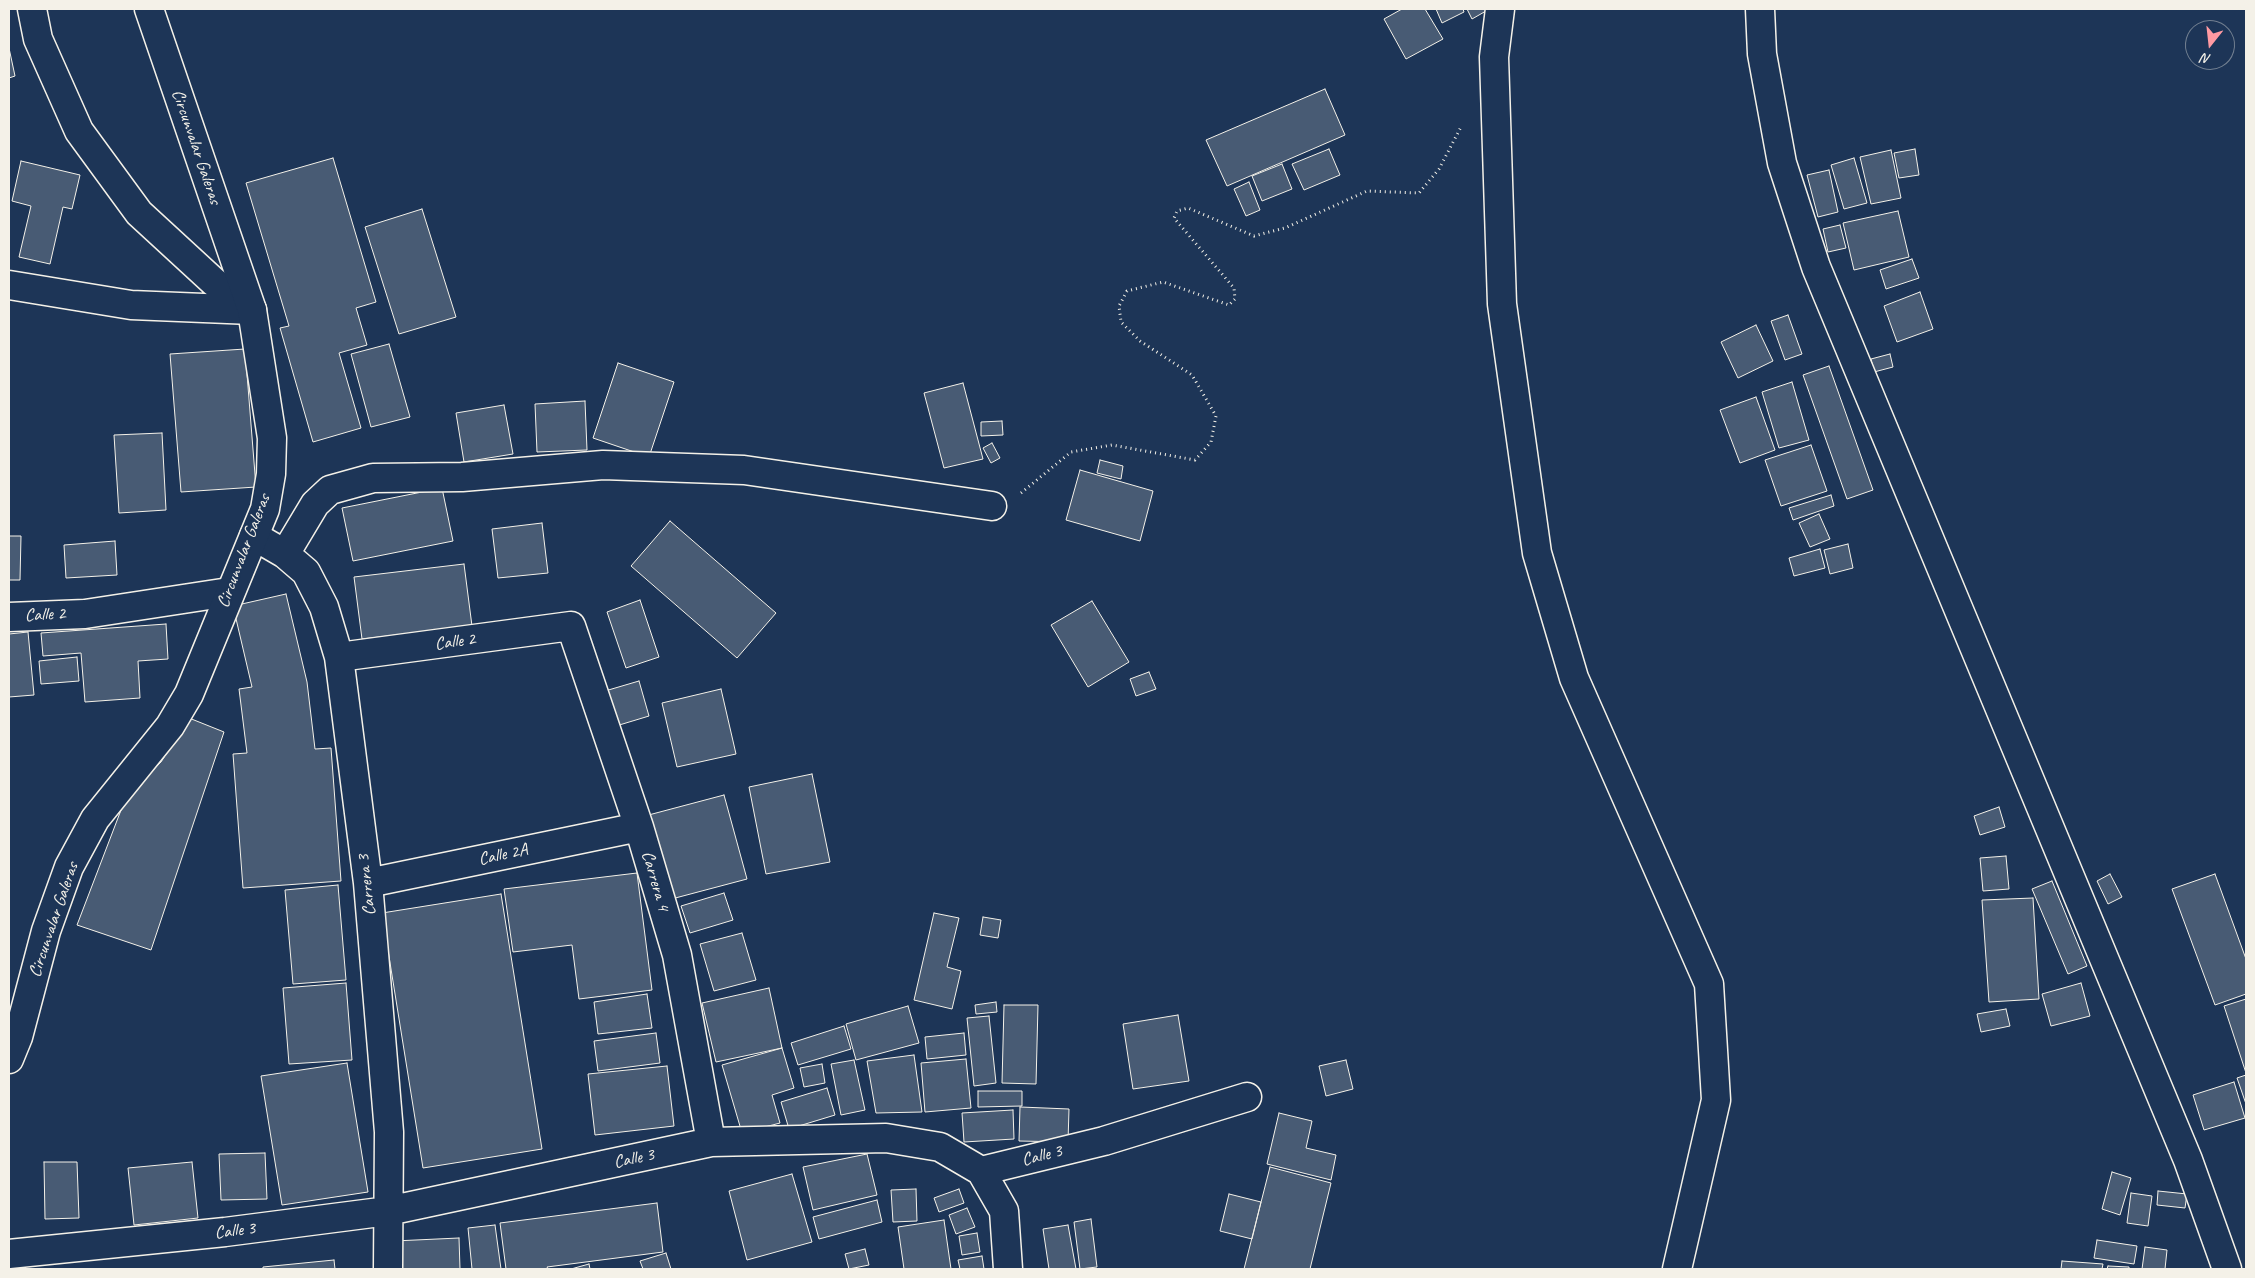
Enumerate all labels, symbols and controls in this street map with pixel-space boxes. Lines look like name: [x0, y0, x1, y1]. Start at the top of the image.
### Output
north arrow: [2185, 20, 2235, 70]
text: N: [2200, 50, 2213, 68]
street label: Circunvalar Galeras: [166, 87, 226, 207]
street label: Circunvalar Galeras: [212, 491, 276, 611]
street label: Calle 2: [24, 603, 66, 627]
street label: Calle 2: [433, 628, 477, 656]
street label: Calle 2A: [476, 839, 530, 871]
street label: Carrera 4: [636, 848, 674, 914]
street label: Carrera 3: [353, 853, 381, 917]
street label: Circunvalar Galeras: [24, 860, 84, 980]
street label: Calle 3: [1020, 1141, 1064, 1171]
street label: Calle 3: [612, 1144, 656, 1174]
street label: Calle 3: [213, 1218, 257, 1244]

